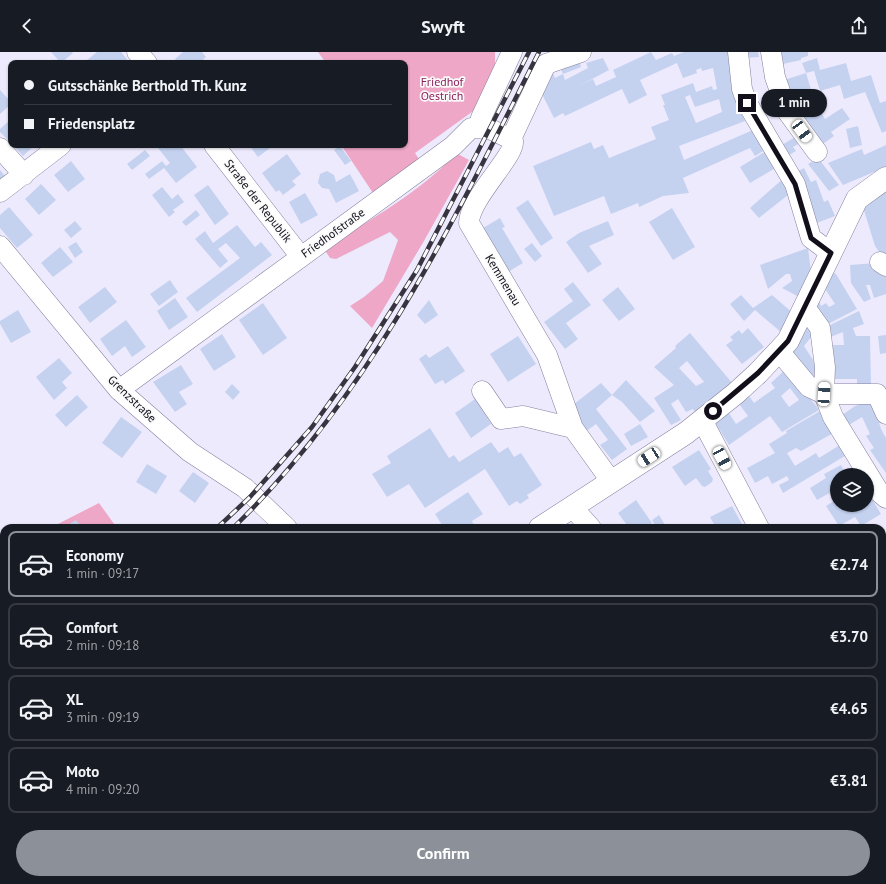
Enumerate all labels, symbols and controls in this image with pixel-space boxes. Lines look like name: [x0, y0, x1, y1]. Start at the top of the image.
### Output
icon: back: [16, 15, 38, 37]
text: Swyft: [421, 15, 465, 38]
icon: share: [848, 15, 870, 37]
park label: Friedhof Oestrich: [421, 74, 465, 103]
text: Gutsschänke Berthold Th. Kunz: [48, 76, 247, 95]
callout: 1 min: [761, 89, 827, 117]
route end: [738, 94, 756, 112]
text: 1 min: [778, 94, 810, 111]
text: Friedensplatz: [48, 114, 135, 133]
car: [790, 118, 814, 144]
street label: Straße der Republik: [221, 156, 296, 245]
street label: Friedhofstraße: [298, 204, 367, 261]
street label: Kemmenau: [482, 251, 525, 308]
street label: Grenzstraße: [105, 372, 160, 426]
car: [817, 382, 831, 406]
route start: [704, 402, 722, 420]
car: [636, 445, 662, 469]
car: [711, 445, 733, 471]
map controls: [830, 468, 874, 512]
button: layers: [830, 468, 874, 512]
icon: car: [18, 546, 54, 582]
text: Economy: [66, 546, 124, 565]
text: €2.74: [830, 555, 868, 574]
text: 1 min · 09:17: [66, 565, 139, 582]
icon: car: [18, 618, 54, 654]
text: Comfort: [66, 618, 118, 637]
text: €3.70: [830, 627, 868, 646]
text: 2 min · 09:18: [66, 637, 139, 654]
icon: car: [18, 690, 54, 726]
text: XL: [66, 690, 83, 709]
text: €4.65: [830, 699, 868, 718]
text: 3 min · 09:19: [66, 709, 139, 726]
icon: car: [18, 762, 54, 798]
text: Moto: [66, 762, 99, 781]
text: €3.81: [830, 771, 868, 790]
text: 4 min · 09:20: [66, 781, 139, 798]
button: Confirm: [16, 830, 870, 876]

